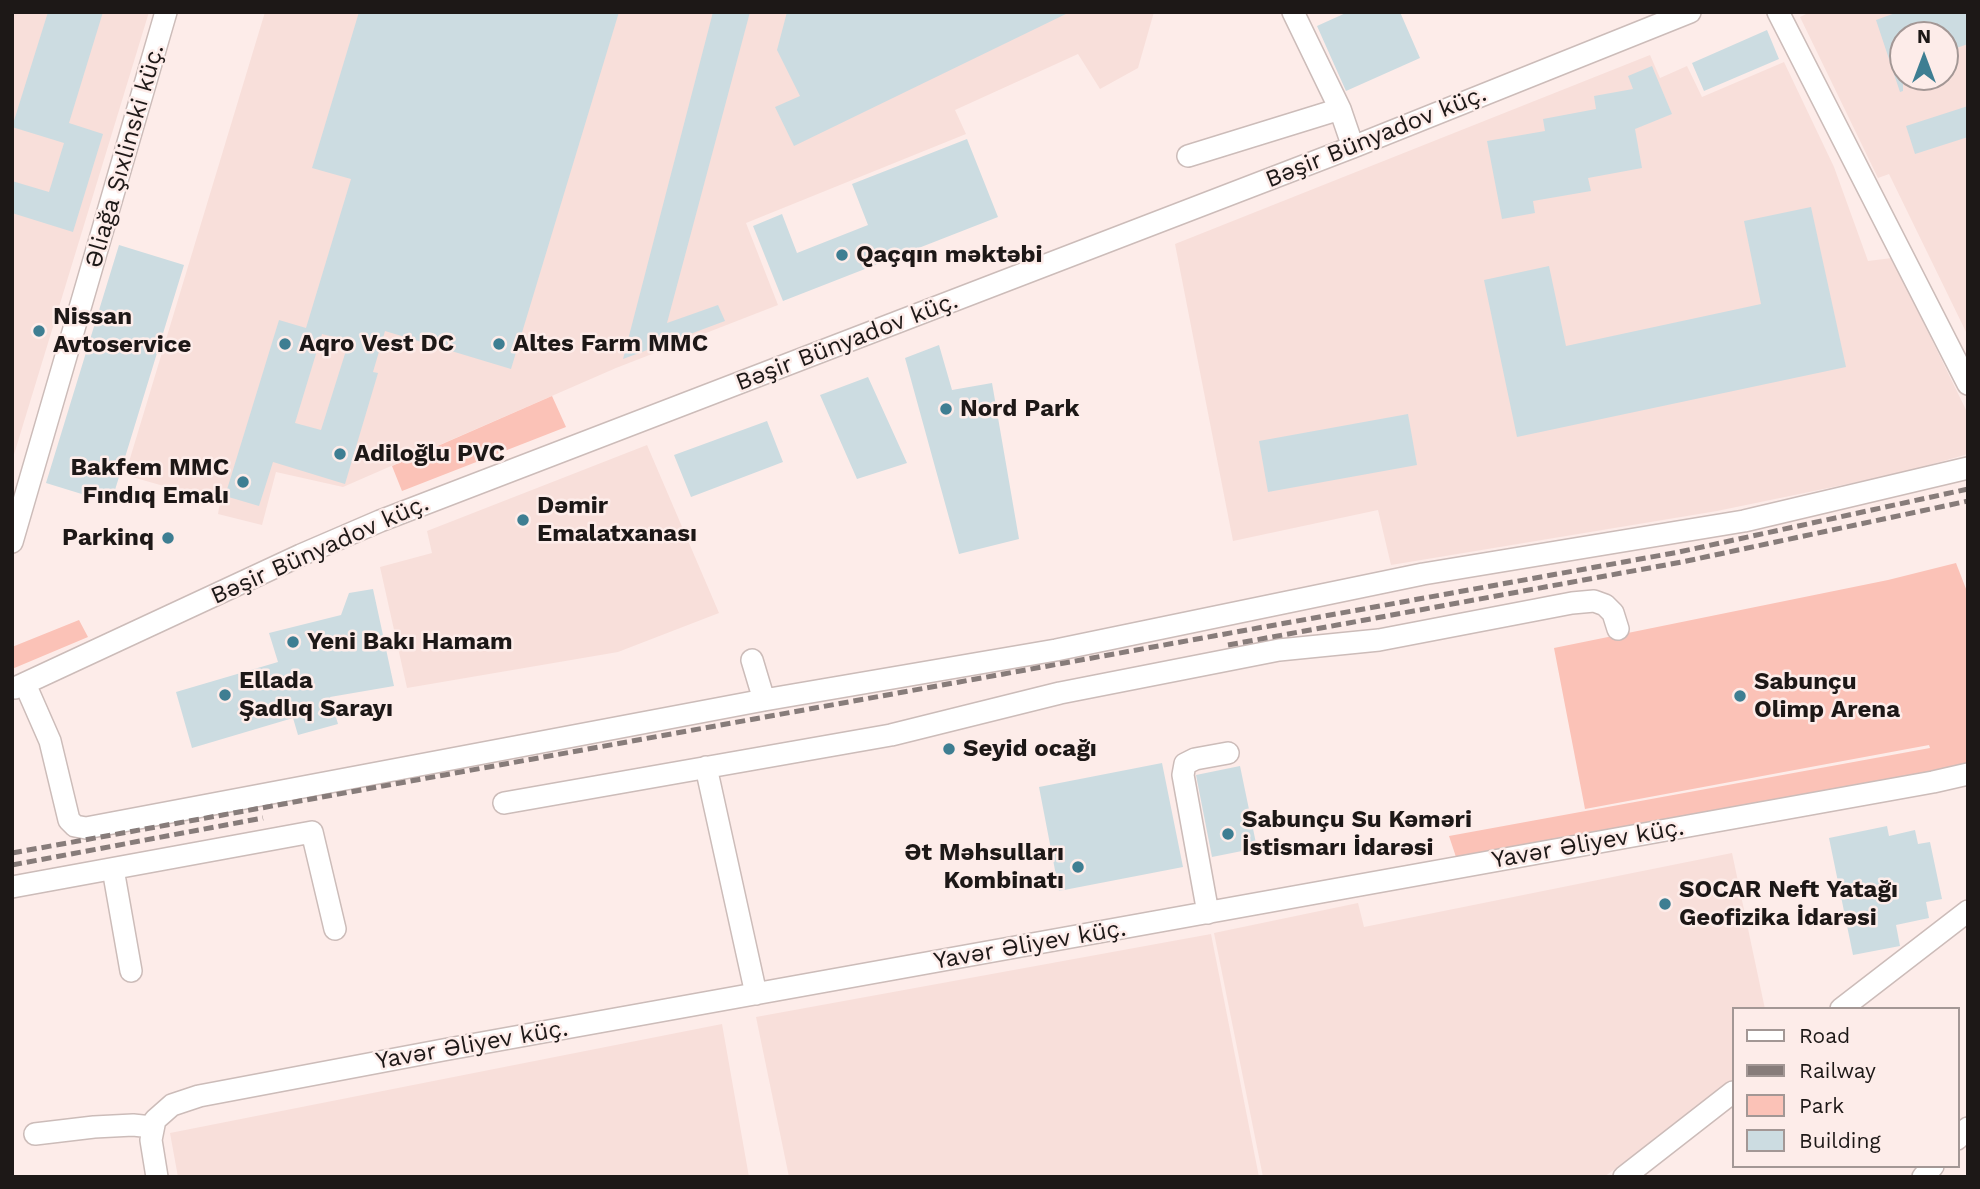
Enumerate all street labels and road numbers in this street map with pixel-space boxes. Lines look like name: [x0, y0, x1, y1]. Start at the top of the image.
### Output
street label: Əliağa Şıxlinski küç.: [79, 41, 171, 271]
street label: Bəşir Bünyadov küç.: [1261, 80, 1491, 194]
street label: Bəşir Bünyadov küç.: [732, 286, 962, 398]
street label: Bəşir Bünyadov küç.: [207, 489, 433, 611]
street label: Yavər Əliyev küç.: [1490, 813, 1686, 875]
street label: Yavər Əliyev küç.: [932, 914, 1128, 976]
street label: Yavər Əliyev küç.: [374, 1014, 570, 1076]

